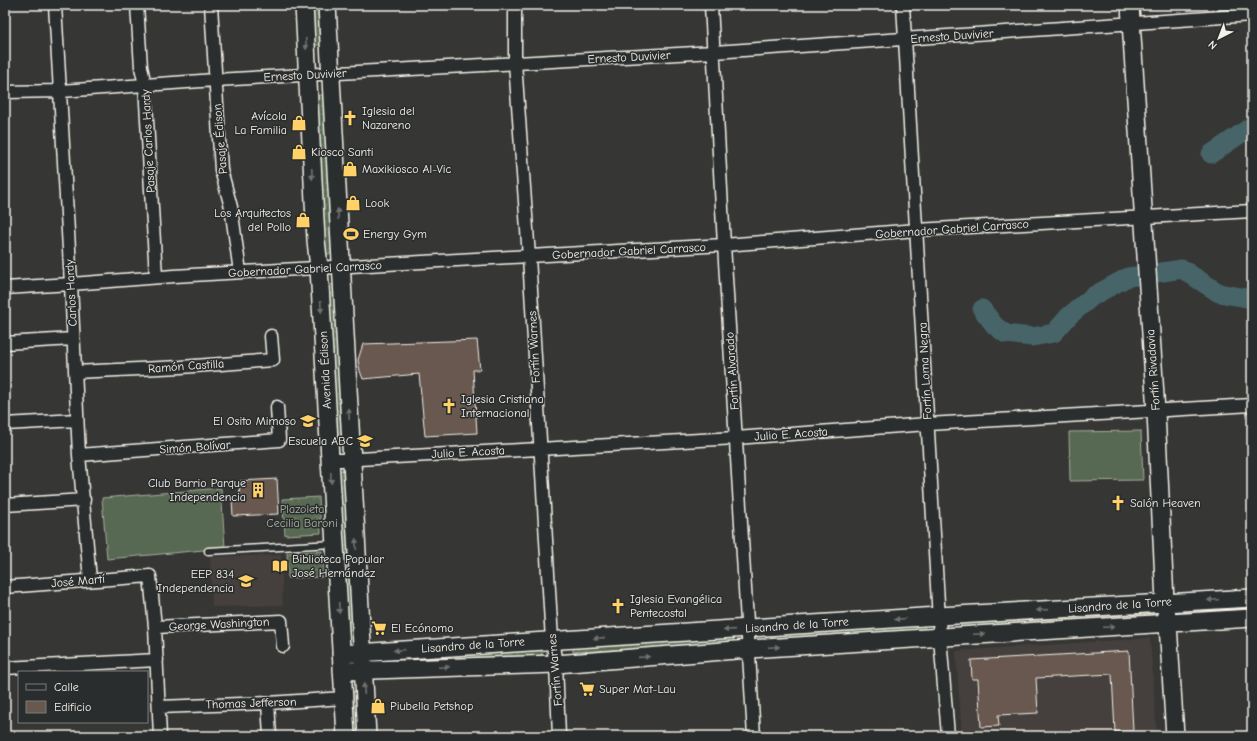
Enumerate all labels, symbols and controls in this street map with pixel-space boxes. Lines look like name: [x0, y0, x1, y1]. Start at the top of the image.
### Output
north arrow: [1199, 18, 1239, 58]
street label: Ernesto Duvivier: [910, 26, 994, 46]
one-way arrow: [302, 38, 309, 50]
text: N: [1206, 38, 1220, 52]
street label: Ernesto Duvivier: [587, 48, 671, 66]
street label: Ernesto Duvivier: [263, 66, 347, 84]
street label: Pasaje Carlos Hardy: [138, 88, 158, 193]
street label: Pasaje Édison: [210, 103, 230, 175]
place label: Iglesia del Nazareno: [362, 104, 415, 132]
place label: Avícola La Familia: [234, 109, 287, 137]
church icon: Iglesia del Nazareno: [341, 109, 359, 127]
shop icon: Avícola La Familia: [290, 114, 308, 132]
shop icon: Kiosco Santi: [290, 143, 308, 161]
place label: Kiosco Santi: [311, 145, 373, 159]
shop icon: Maxikiosco Al-Vic: [341, 160, 359, 178]
place label: Maxikiosco Al-Vic: [362, 162, 452, 176]
one-way arrow: [309, 168, 316, 180]
shop icon: Look: [344, 194, 362, 212]
place label: Look: [365, 196, 389, 210]
place label: Los Arquitectos del Pollo: [214, 206, 291, 234]
one-way arrow: [335, 207, 341, 220]
shop icon: Los Arquitectos del Pollo: [294, 211, 312, 229]
street label: Gobernador Gabriel Carrasco: [875, 217, 1029, 241]
sports icon: Energy Gym: [342, 225, 360, 243]
place label: Energy Gym: [363, 227, 427, 241]
street label: Gobernador Gabriel Carrasco: [552, 240, 706, 262]
street label: Carlos Hardy: [62, 258, 80, 327]
street label: Gobernador Gabriel Carrasco: [228, 258, 382, 280]
one-way arrow: [318, 301, 325, 313]
street label: Fortín Warnes: [525, 311, 543, 383]
street label: Fortín Loma Negra: [915, 322, 935, 420]
street label: Fortín Rivadavia: [1143, 329, 1163, 411]
street label: Avenida Édison: [316, 331, 334, 409]
street label: Fortín Alvarado: [722, 332, 742, 410]
street label: Ramón Castilla: [147, 356, 225, 376]
place label: Iglesia Cristiana Internacional: [461, 392, 544, 420]
church icon: Iglesia Cristiana Internacional: [440, 397, 458, 415]
one-way arrow: [346, 408, 353, 420]
school or university icon: El Osito Mimoso: [299, 412, 317, 430]
place label: El Osito Mimoso: [213, 414, 296, 428]
street label: Julio E. Acosta: [754, 424, 828, 444]
school or university icon: Escuela ABC: [356, 432, 374, 450]
place label: Escuela ABC: [288, 434, 353, 448]
street label: Simón Bolívar: [159, 438, 231, 456]
street label: Julio E. Acosta: [431, 443, 505, 461]
one-way arrow: [328, 472, 334, 485]
place label: Club Barrio Parque Independencia: [148, 476, 246, 504]
building icon: Club Barrio Parque Independencia: [249, 481, 267, 499]
church icon: Salón Heaven: [1109, 494, 1127, 512]
place label: Salón Heaven: [1130, 496, 1201, 510]
park label: Plazoleta Cecilia Baroni: [266, 502, 338, 530]
one-way arrow: [353, 538, 360, 550]
place label: Biblioteca Popular José Hernández: [292, 552, 384, 580]
library icon: Biblioteca Popular José Hernández: [271, 557, 289, 575]
place label: EEP 834 Independencia: [158, 567, 234, 595]
street label: José Martí: [51, 572, 106, 590]
school or university icon: EEP 834 Independencia: [237, 572, 255, 590]
place label: Iglesia Evangélica Pentecostal: [630, 592, 722, 620]
street label: Lisandro de la Torre: [1068, 594, 1172, 616]
one-way arrow: [1207, 596, 1219, 603]
church icon: Iglesia Evangélica Pentecostal: [609, 597, 627, 615]
one-way arrow: [335, 602, 342, 614]
one-way arrow: [1036, 607, 1049, 614]
street label: George Washington: [168, 614, 270, 634]
street label: Lisandro de la Torre: [745, 614, 849, 636]
one-way arrow: [894, 615, 906, 622]
supermarket icon: El Ecónomo: [370, 619, 388, 637]
place label: El Ecónomo: [391, 621, 454, 635]
one-way arrow: [1103, 624, 1115, 631]
one-way arrow: [723, 626, 735, 633]
one-way arrow: [973, 631, 985, 638]
street label: Fortín Warnes: [545, 633, 565, 707]
street label: Lisandro de la Torre: [421, 634, 525, 656]
one-way arrow: [592, 635, 605, 641]
one-way arrow: [768, 644, 780, 651]
one-way arrow: [393, 647, 405, 654]
one-way arrow: [638, 653, 650, 660]
one-way arrow: [438, 664, 450, 671]
legend: [18, 671, 148, 723]
text: Calle: [54, 680, 79, 694]
supermarket icon: Super Mat-Lau: [578, 680, 596, 698]
place label: Super Mat-Lau: [599, 682, 676, 696]
one-way arrow: [361, 683, 368, 695]
street label: Thomas Jefferson: [205, 694, 297, 712]
shop icon: Piubella Petshop: [369, 697, 387, 715]
place label: Piubella Petshop: [390, 699, 473, 713]
text: Edificio: [54, 700, 91, 714]

